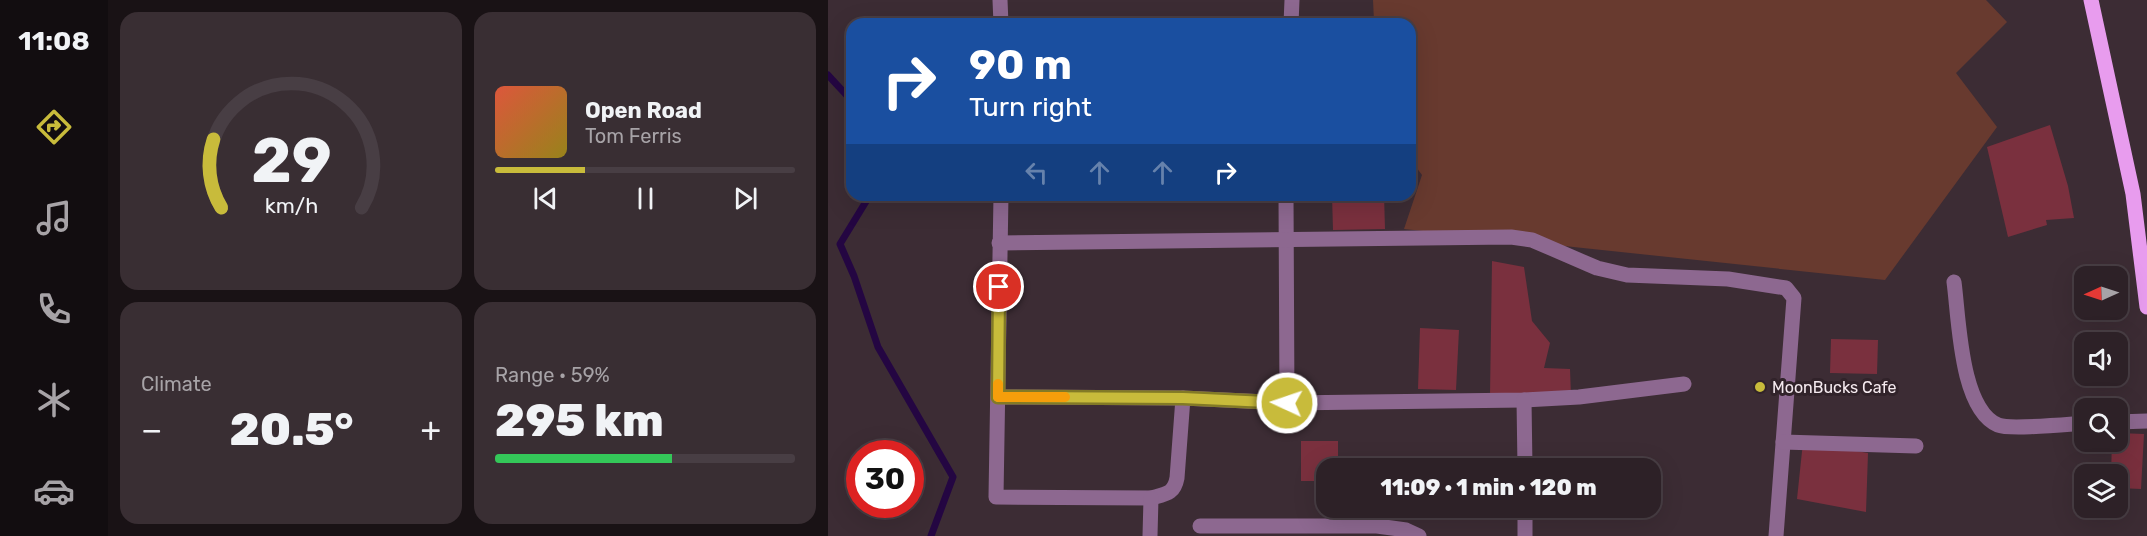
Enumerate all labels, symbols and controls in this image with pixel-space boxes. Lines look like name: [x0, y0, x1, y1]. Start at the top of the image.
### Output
text: 11:08: [18, 25, 90, 57]
text: 90 m: [969, 40, 1072, 90]
icon: right: [870, 42, 948, 120]
text: Turn right: [969, 91, 1092, 123]
text: Open Road: [585, 97, 702, 124]
icon: directions: [33, 106, 75, 148]
text: 29: [251, 124, 331, 198]
text: Tom Ferris: [585, 124, 682, 148]
icon: left: [1020, 156, 1053, 189]
icon: ahead: [1083, 156, 1116, 189]
icon: ahead: [1146, 156, 1179, 189]
icon: right: [1209, 156, 1242, 189]
icon: previous: [529, 182, 562, 215]
icon: pause: [629, 182, 662, 215]
icon: next: [729, 182, 762, 215]
text: km/h: [264, 193, 318, 218]
icon: music: [33, 197, 75, 239]
pin: [973, 261, 1024, 312]
north arrow: [2074, 266, 2128, 320]
map controls: [2074, 266, 2128, 518]
icon: arrive: [982, 270, 1015, 303]
icon: phone: [33, 288, 75, 330]
button: sound: [2074, 332, 2128, 386]
text: Range · 59%: [495, 363, 610, 387]
position arrow: [1255, 371, 1319, 435]
text: Climate: [141, 372, 212, 396]
place label: MoonBucks Cafe: [1772, 378, 1897, 397]
icon: climate: [33, 379, 75, 421]
marker: MoonBucks Cafe: [1753, 380, 1767, 394]
text: 295 km: [495, 394, 664, 447]
button: search: [2074, 398, 2128, 452]
text: 20.5°: [229, 403, 354, 456]
text: −: [141, 410, 162, 449]
text: +: [420, 410, 441, 449]
speed limit sign: 30: [846, 440, 924, 518]
button: layers: [2074, 464, 2128, 518]
icon: car: [33, 470, 75, 512]
text: 11:09 · 1 min · 120 m: [1380, 474, 1597, 501]

